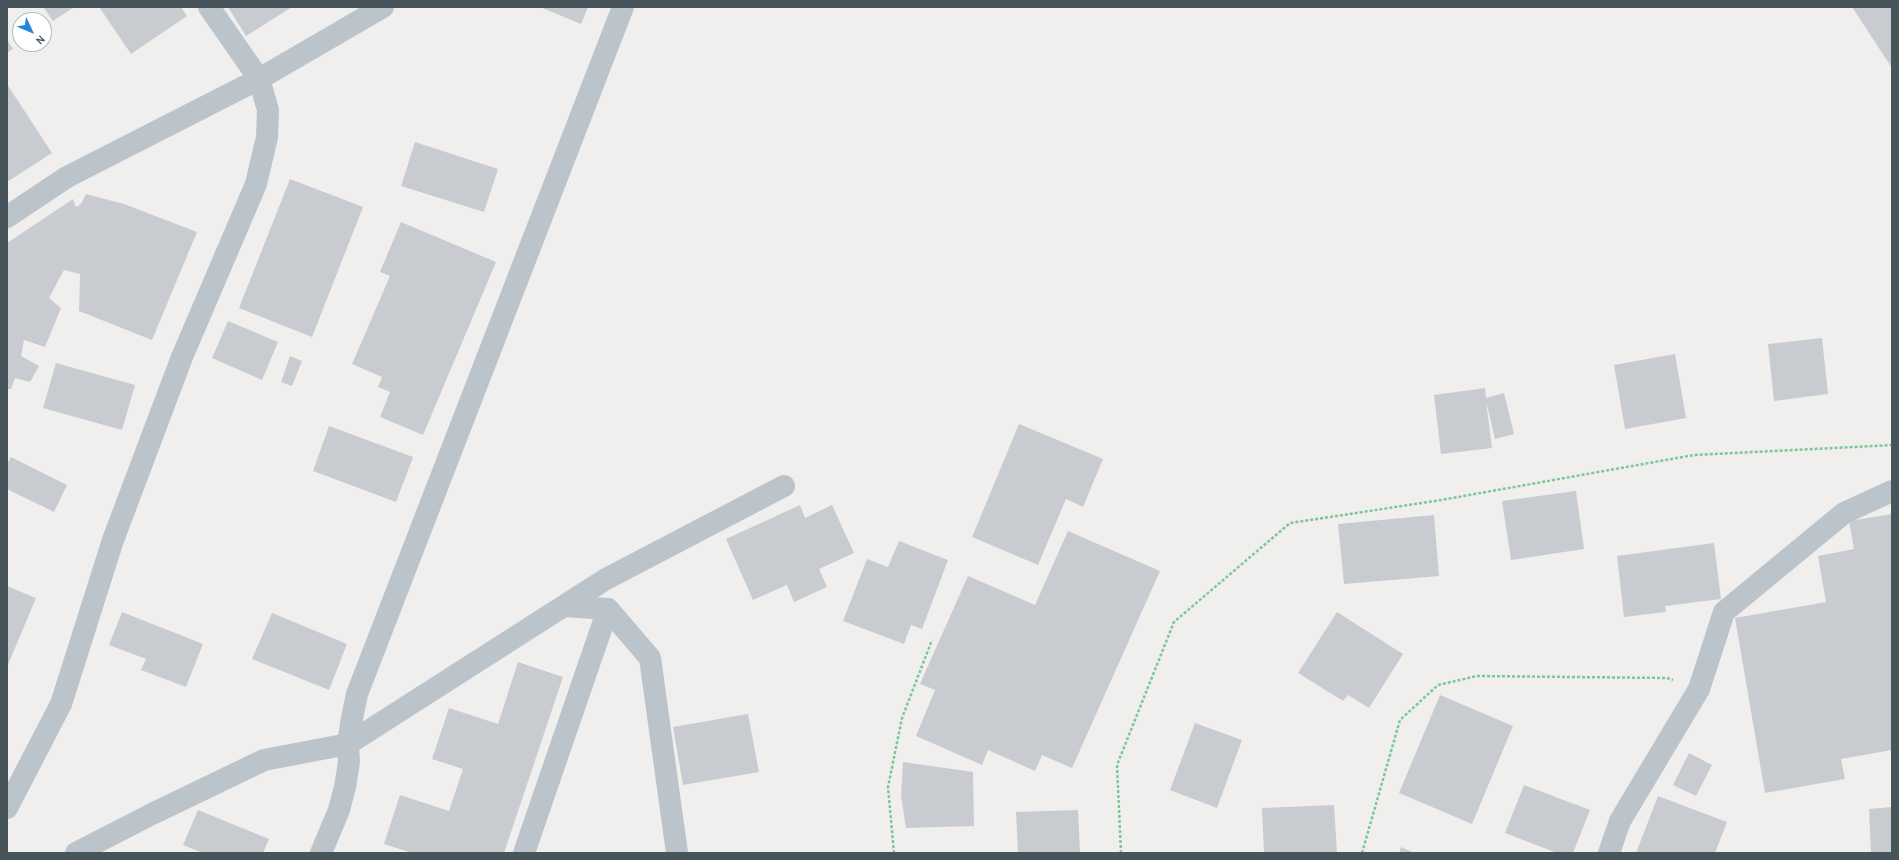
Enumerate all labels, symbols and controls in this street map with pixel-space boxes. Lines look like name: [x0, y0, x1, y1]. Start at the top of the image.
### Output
north arrow: [12, 12, 52, 52]
text: N: [34, 33, 47, 47]

